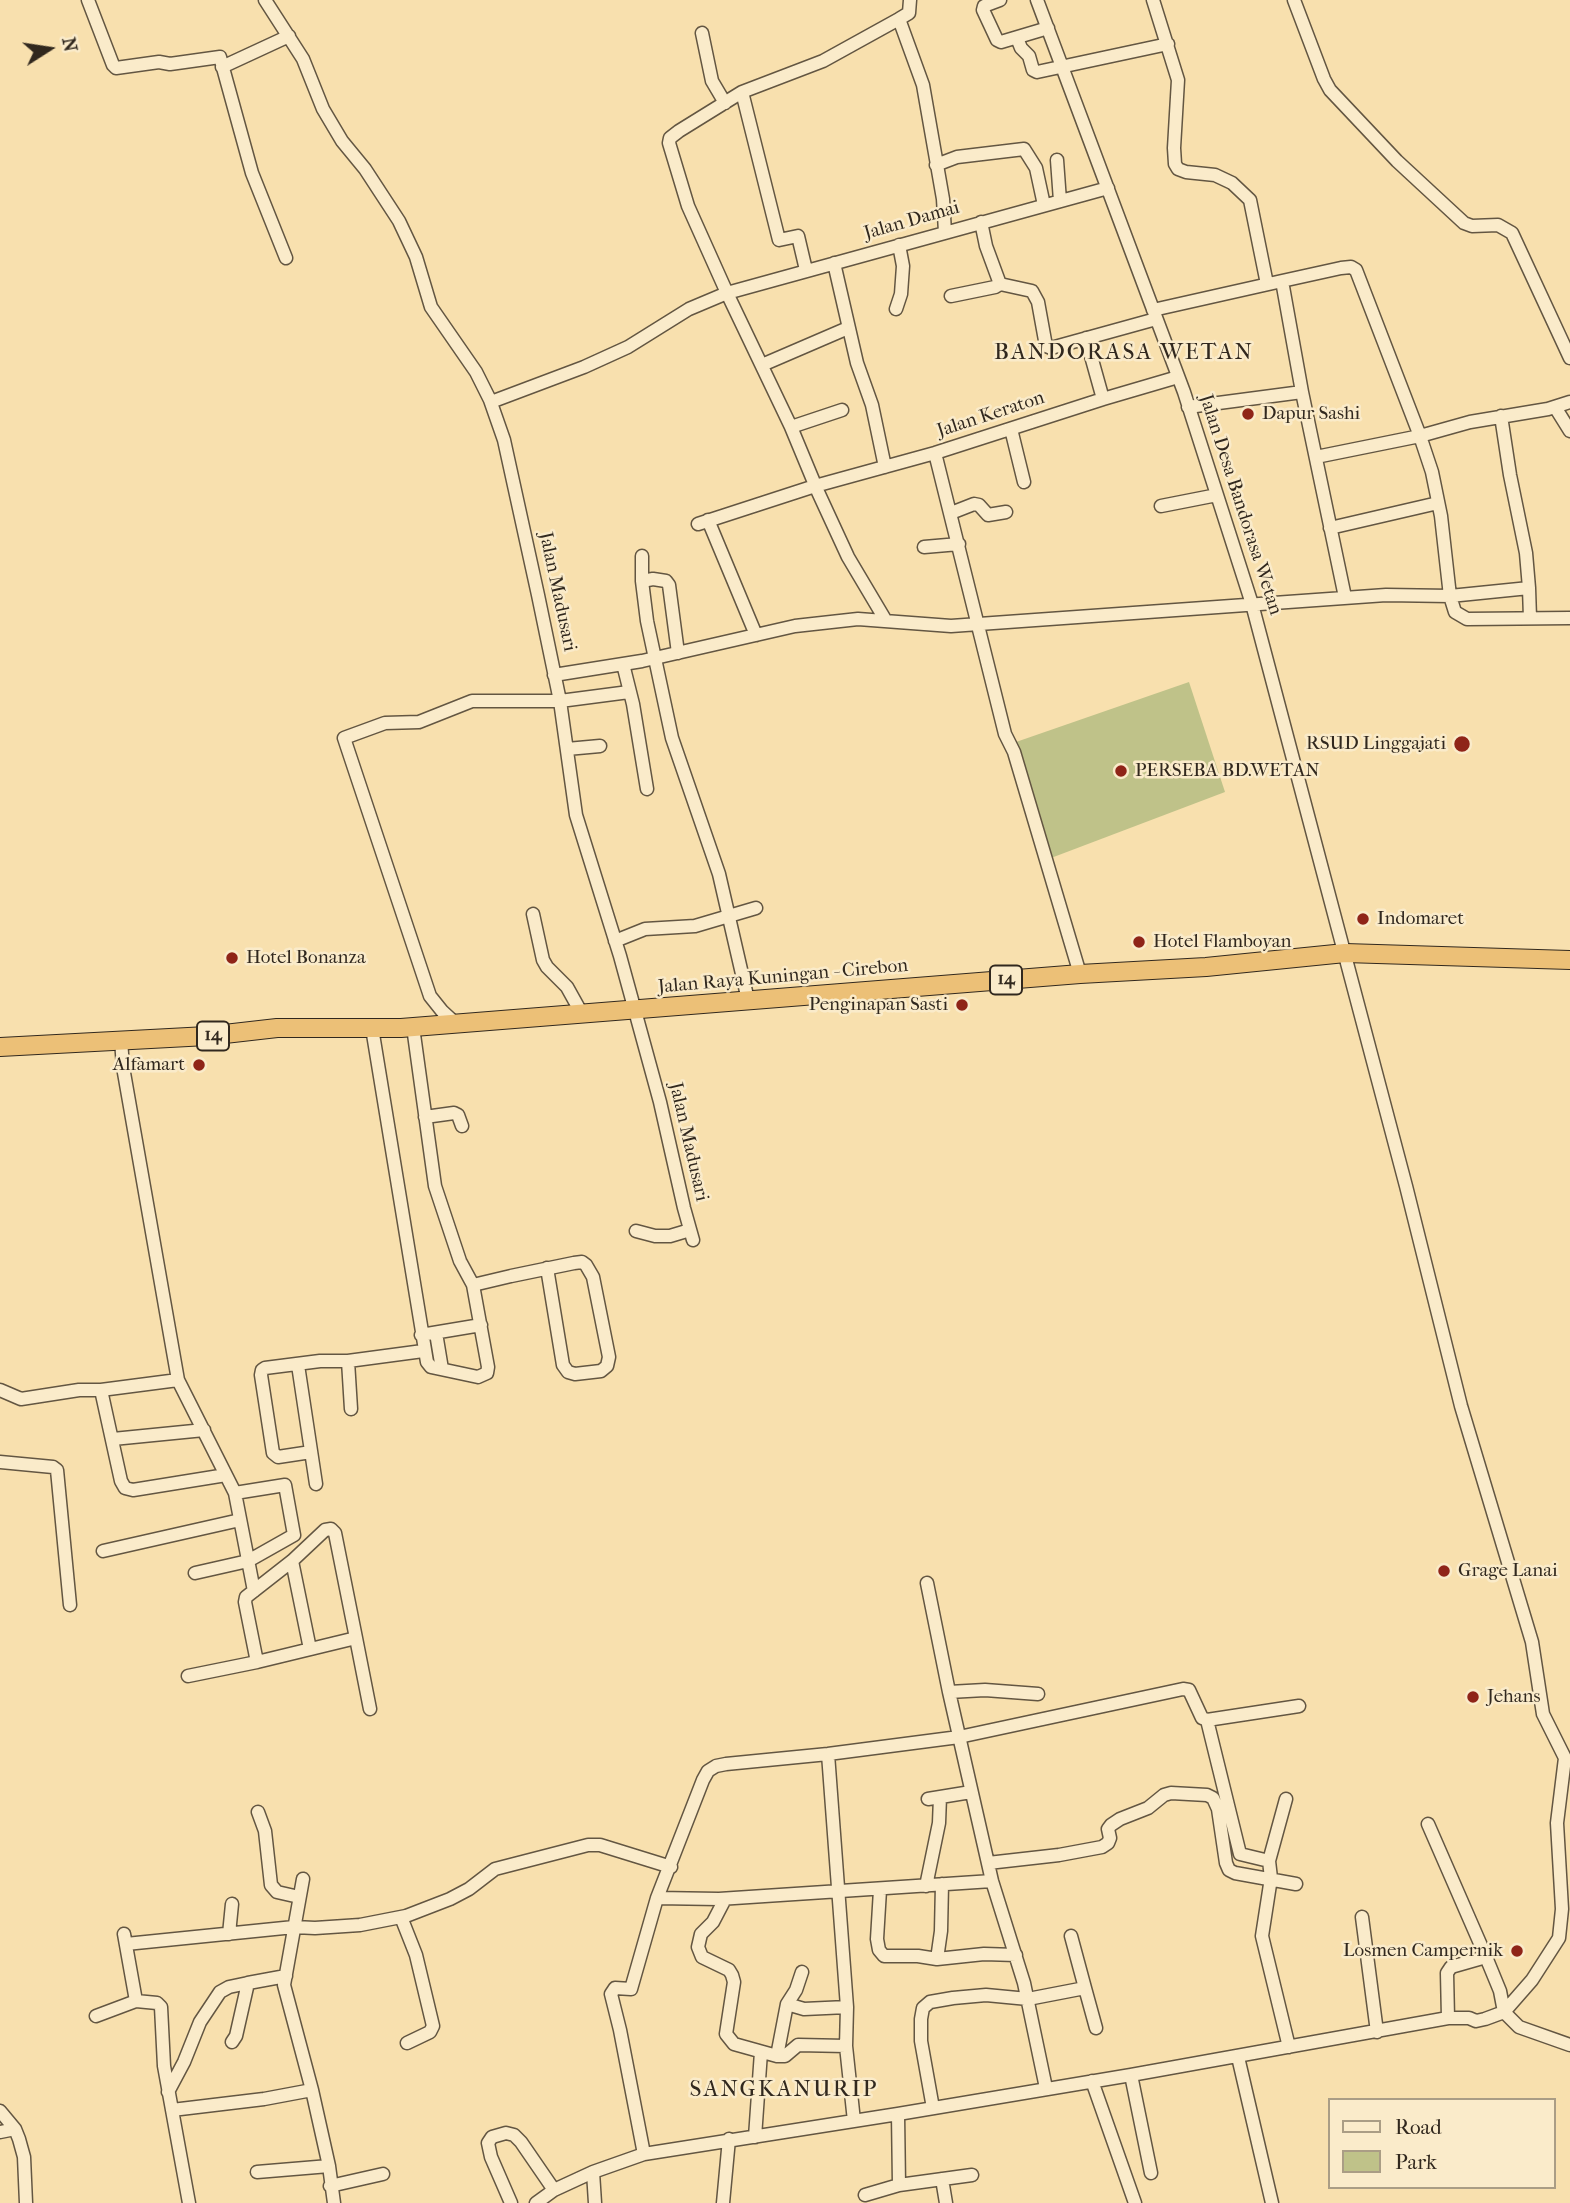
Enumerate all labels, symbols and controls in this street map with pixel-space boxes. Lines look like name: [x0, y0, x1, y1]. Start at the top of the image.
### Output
north arrow: [14, 14, 84, 84]
text: N: [57, 35, 82, 54]
street label: Jalan Damai: [862, 197, 962, 245]
district label: BANDORASA WETAN: [996, 339, 1252, 367]
street label: Jalan Keraton: [934, 387, 1048, 443]
street label: Jalan Desa Bandorasa Wetan: [1194, 392, 1286, 618]
place label: Dapur Sashi: [1262, 403, 1360, 425]
marker: Dapur Sashi: [1240, 406, 1256, 422]
street label: Jalan Madusari: [533, 530, 581, 654]
place label: RSUD Linggajati: [1306, 733, 1446, 755]
marker: RSUD Linggajati: [1452, 734, 1472, 754]
place label: PERSEBA BD.WETAN: [1135, 760, 1320, 782]
marker: PERSEBA BD.WETAN: [1113, 763, 1129, 779]
place label: Indomaret: [1377, 908, 1464, 930]
marker: Indomaret: [1355, 911, 1371, 927]
place label: Hotel Flamboyan: [1153, 931, 1292, 953]
marker: Hotel Flamboyan: [1131, 934, 1147, 950]
place label: Hotel Bonanza: [246, 947, 366, 969]
marker: Hotel Bonanza: [224, 950, 240, 966]
street label: Jalan Raya Kuningan - Cirebon: [657, 955, 909, 999]
road number: 14: [990, 965, 1022, 995]
place label: Penginapan Sasti: [809, 994, 948, 1016]
marker: Penginapan Sasti: [954, 997, 970, 1013]
road number: 14: [197, 1021, 229, 1050]
place label: Alfamart: [113, 1054, 185, 1076]
marker: Alfamart: [191, 1057, 207, 1073]
street label: Jalan Madusari: [663, 1080, 713, 1204]
place label: Grage Lanai: [1458, 1560, 1558, 1582]
marker: Grage Lanai: [1436, 1563, 1452, 1579]
place label: Jehans: [1487, 1686, 1541, 1708]
marker: Jehans: [1465, 1689, 1481, 1705]
place label: Losmen Campernik: [1343, 1940, 1503, 1962]
marker: Losmen Campernik: [1509, 1943, 1525, 1959]
district label: SANGKANURIP: [691, 2076, 877, 2104]
legend: [1328, 2098, 1556, 2189]
text: Road: [1395, 2115, 1442, 2139]
text: Park: [1395, 2150, 1437, 2174]

